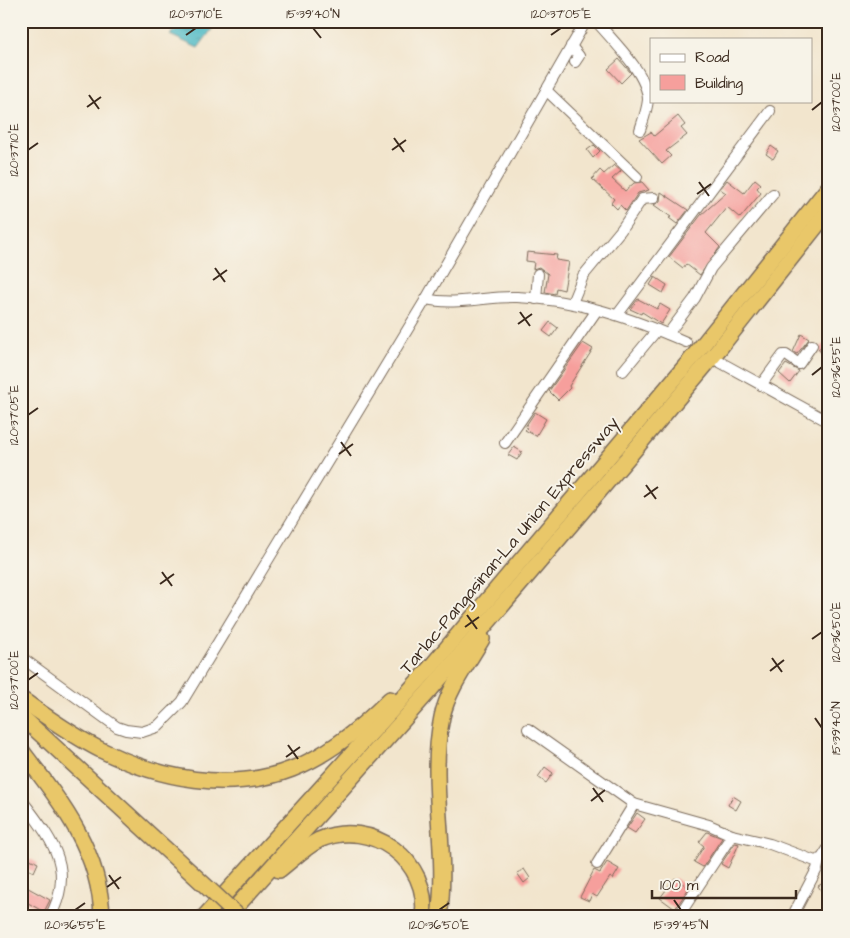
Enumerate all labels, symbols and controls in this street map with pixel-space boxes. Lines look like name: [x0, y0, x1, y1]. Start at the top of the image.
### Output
text: 120°37'10"E: [169, 6, 223, 23]
text: 15°39'40"N: [286, 6, 340, 23]
text: 120°37'05"E: [531, 6, 591, 23]
legend: [650, 38, 812, 102]
text: Road: [695, 47, 730, 68]
text: 120°37'00"E: [828, 72, 845, 132]
text: Building: [695, 73, 743, 95]
text: 120°37'10"E: [6, 123, 23, 177]
text: 120°36'55"E: [828, 336, 845, 398]
text: 120°37'05"E: [6, 385, 23, 445]
street label: Tarlac-Pangasinan-La Union Expressway: [394, 411, 626, 680]
text: 120°36'50"E: [828, 602, 845, 662]
text: 120°37'00"E: [6, 650, 23, 710]
text: 15°39'40"N: [828, 701, 845, 755]
scale bar: [652, 868, 796, 900]
text: 100 m: [660, 875, 699, 896]
text: 120°36'55"E: [44, 917, 106, 934]
text: 120°36'50"E: [409, 917, 469, 934]
text: 15°39'45"N: [654, 917, 709, 934]

